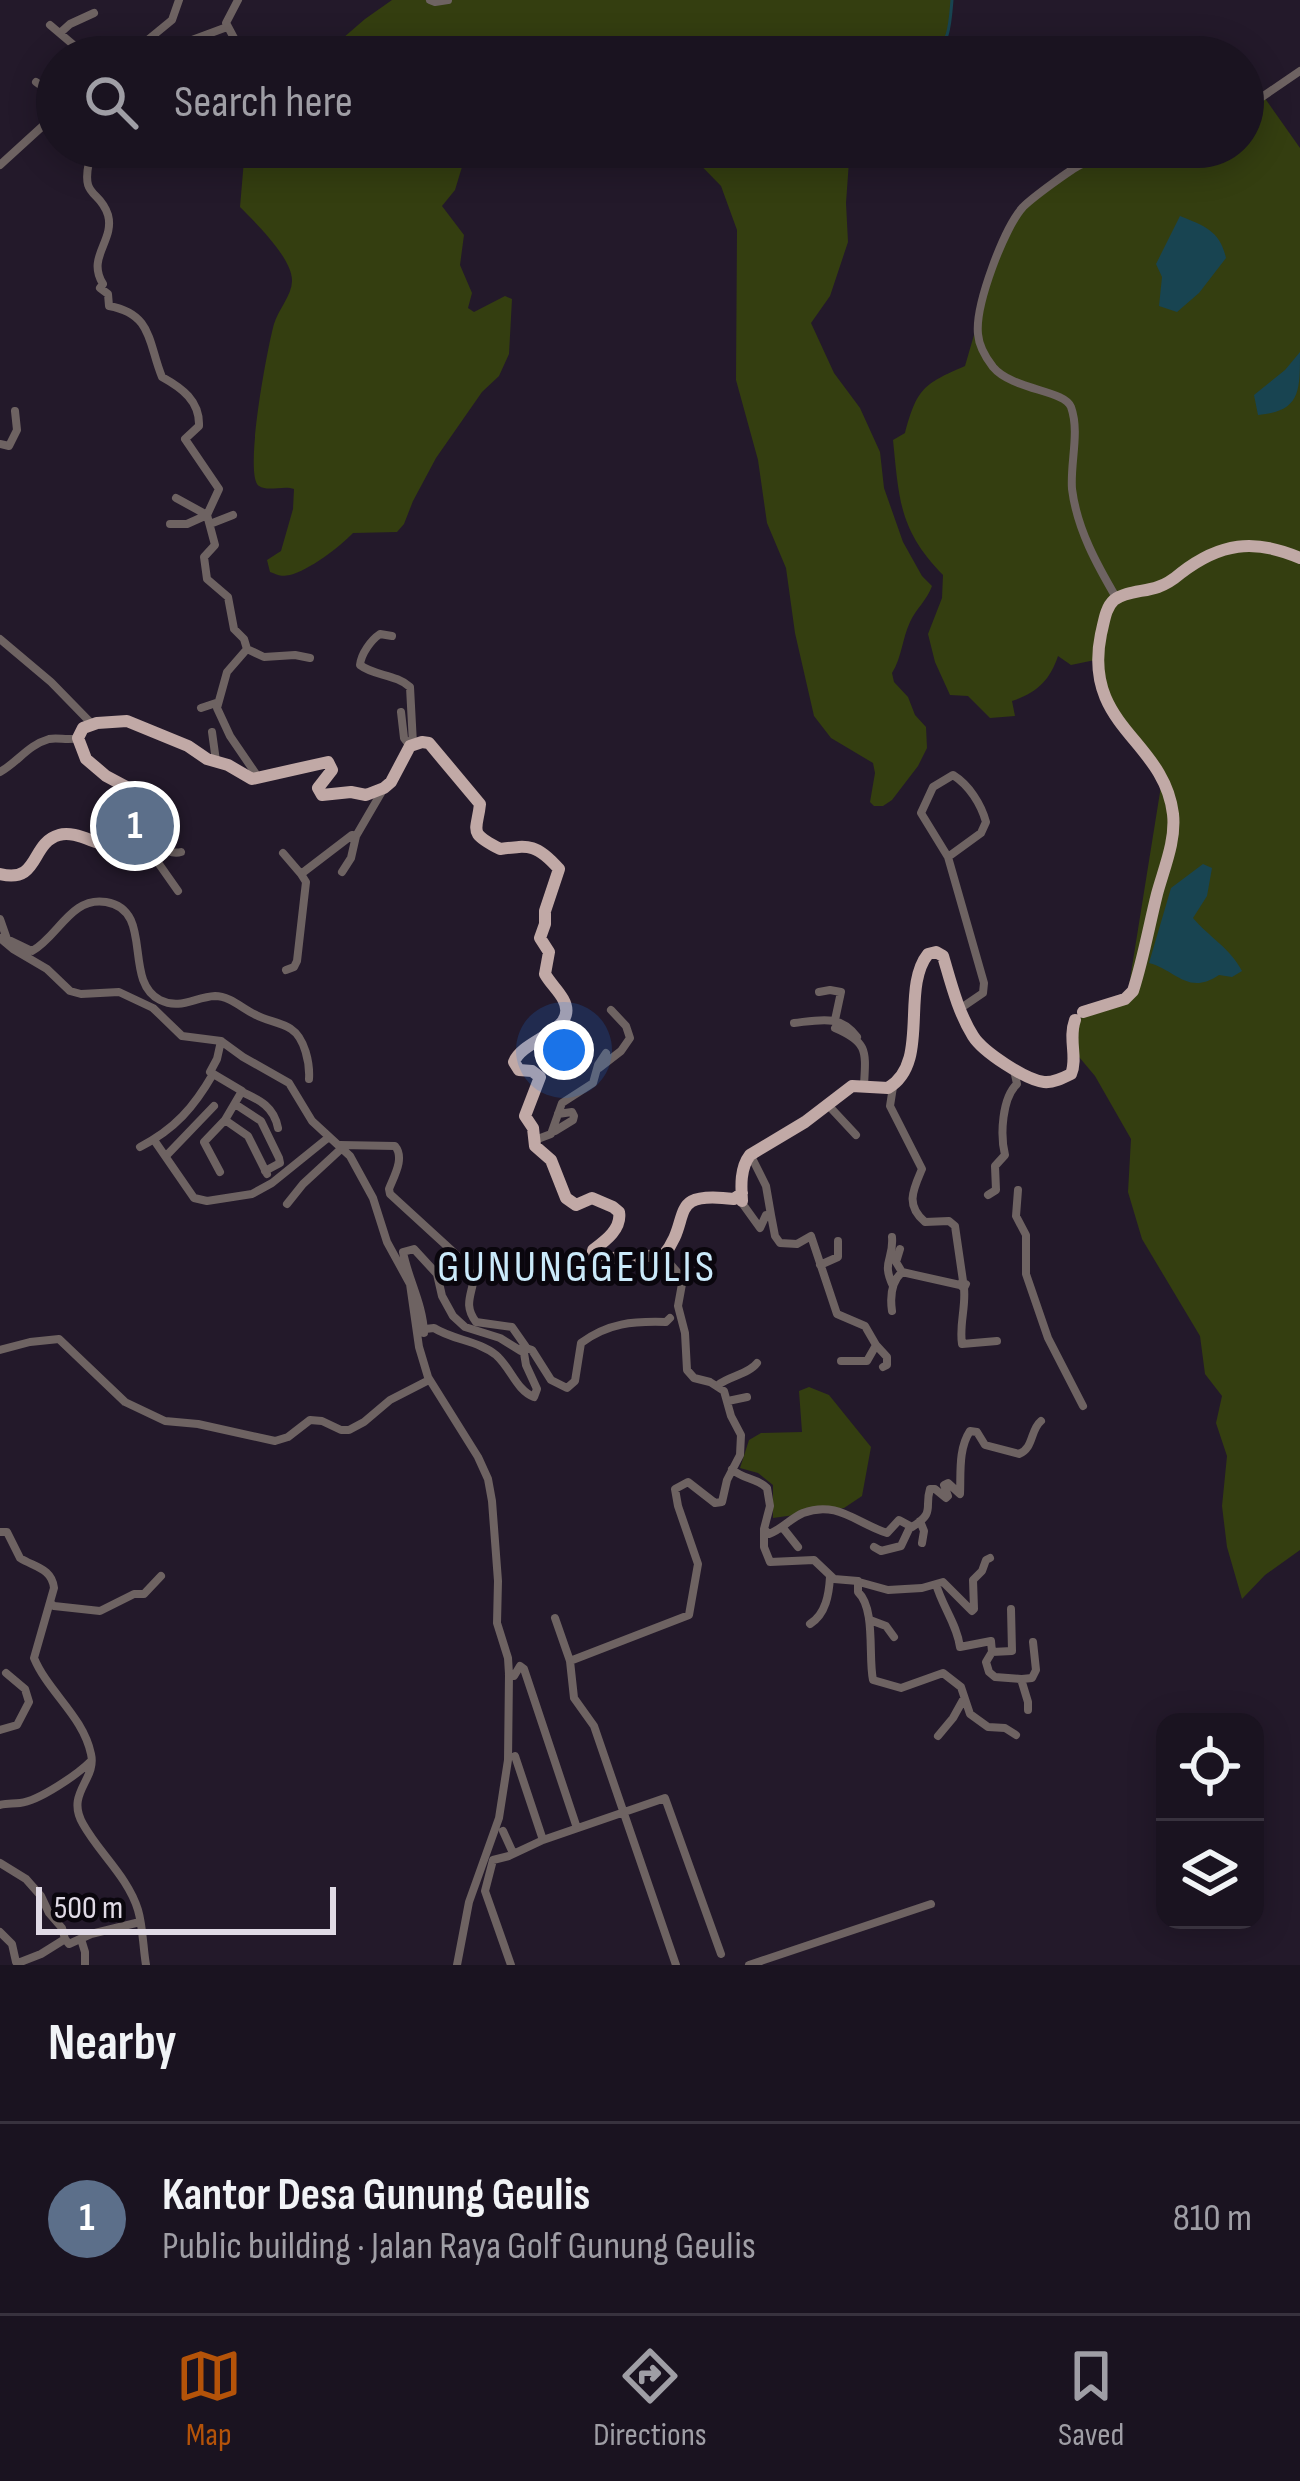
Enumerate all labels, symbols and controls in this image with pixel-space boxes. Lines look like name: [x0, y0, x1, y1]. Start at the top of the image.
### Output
search box: [36, 36, 1264, 168]
icon: search: [78, 69, 144, 135]
text: Search here: [174, 75, 353, 130]
pin: 1: [96, 781, 174, 871]
your location: [534, 1020, 594, 1080]
district label: GUNUNGGEULIS: [437, 1240, 717, 1295]
map controls: [1156, 1713, 1264, 1929]
button: locate: [1156, 1713, 1264, 1821]
button: layers: [1156, 1821, 1264, 1929]
scale bar: [36, 1881, 336, 1934]
text: 500 m: [54, 1888, 123, 1928]
text: Nearby: [48, 2013, 177, 2074]
text: Kantor Desa Gunung Geulis: [162, 2168, 590, 2223]
text: 1: [79, 2195, 95, 2242]
text: 810 m: [1173, 2195, 1252, 2242]
text: Public building · Jalan Raya Golf Gunung Geulis: [162, 2223, 756, 2270]
tab: Map: [176, 2343, 242, 2455]
tab: Directions: [593, 2343, 707, 2455]
tab: Saved: [1058, 2343, 1124, 2455]

